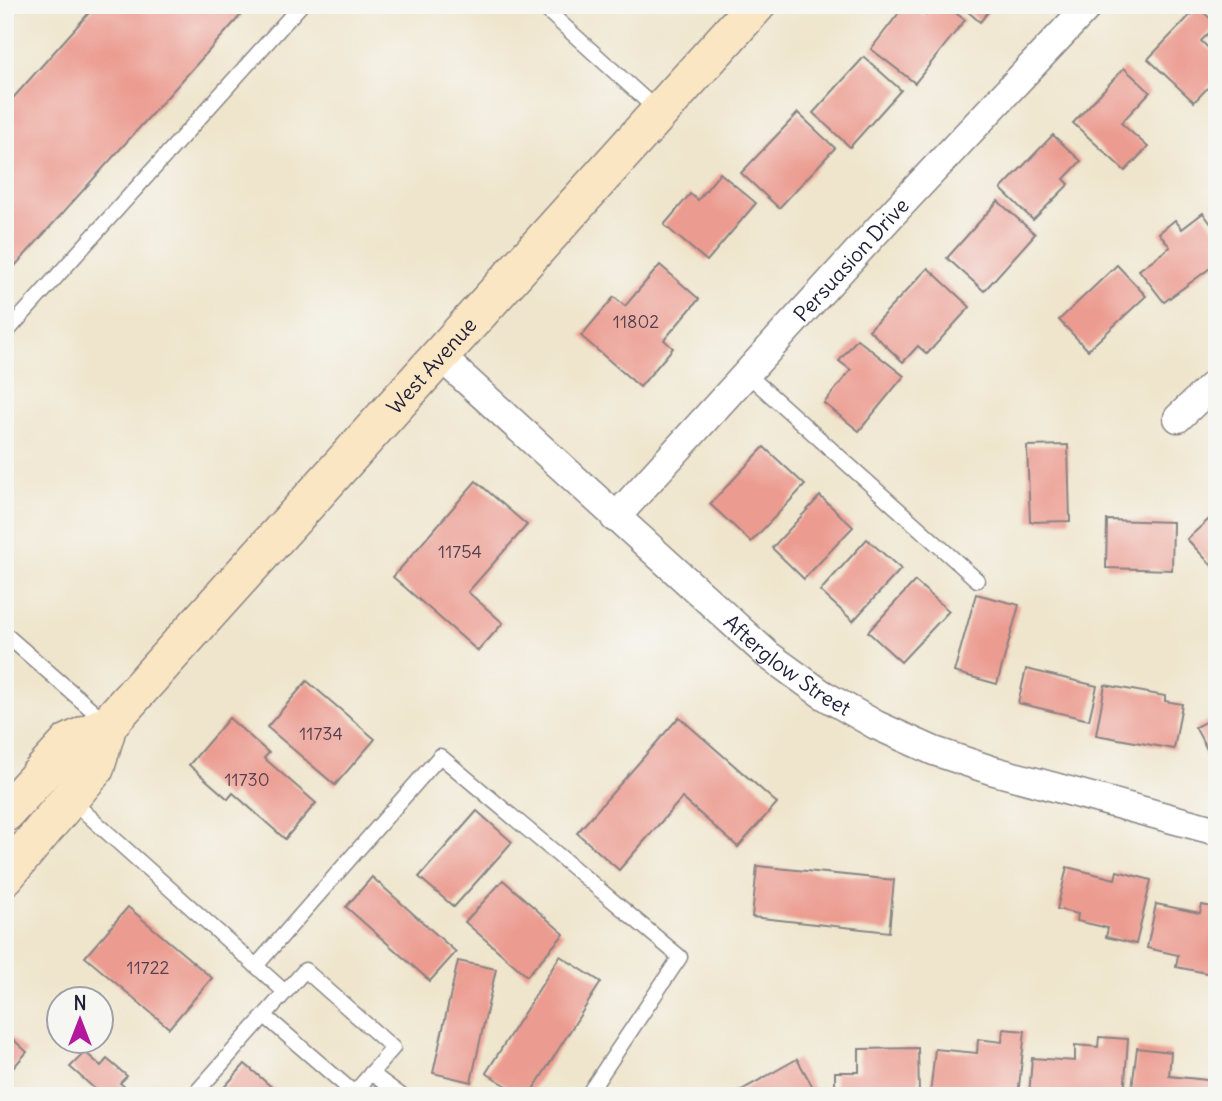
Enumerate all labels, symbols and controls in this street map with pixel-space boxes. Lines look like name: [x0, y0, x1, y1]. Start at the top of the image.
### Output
street label: Persuasion Drive: [787, 192, 914, 327]
house number: 11802: [613, 310, 659, 333]
street label: West Avenue: [380, 311, 482, 420]
house number: 11754: [438, 540, 482, 563]
street label: Afterglow Street: [718, 608, 856, 721]
house number: 11734: [299, 722, 343, 745]
house number: 11730: [224, 768, 270, 791]
house number: 11722: [127, 956, 170, 979]
north arrow: [46, 986, 116, 1056]
text: N: [73, 991, 87, 1015]

